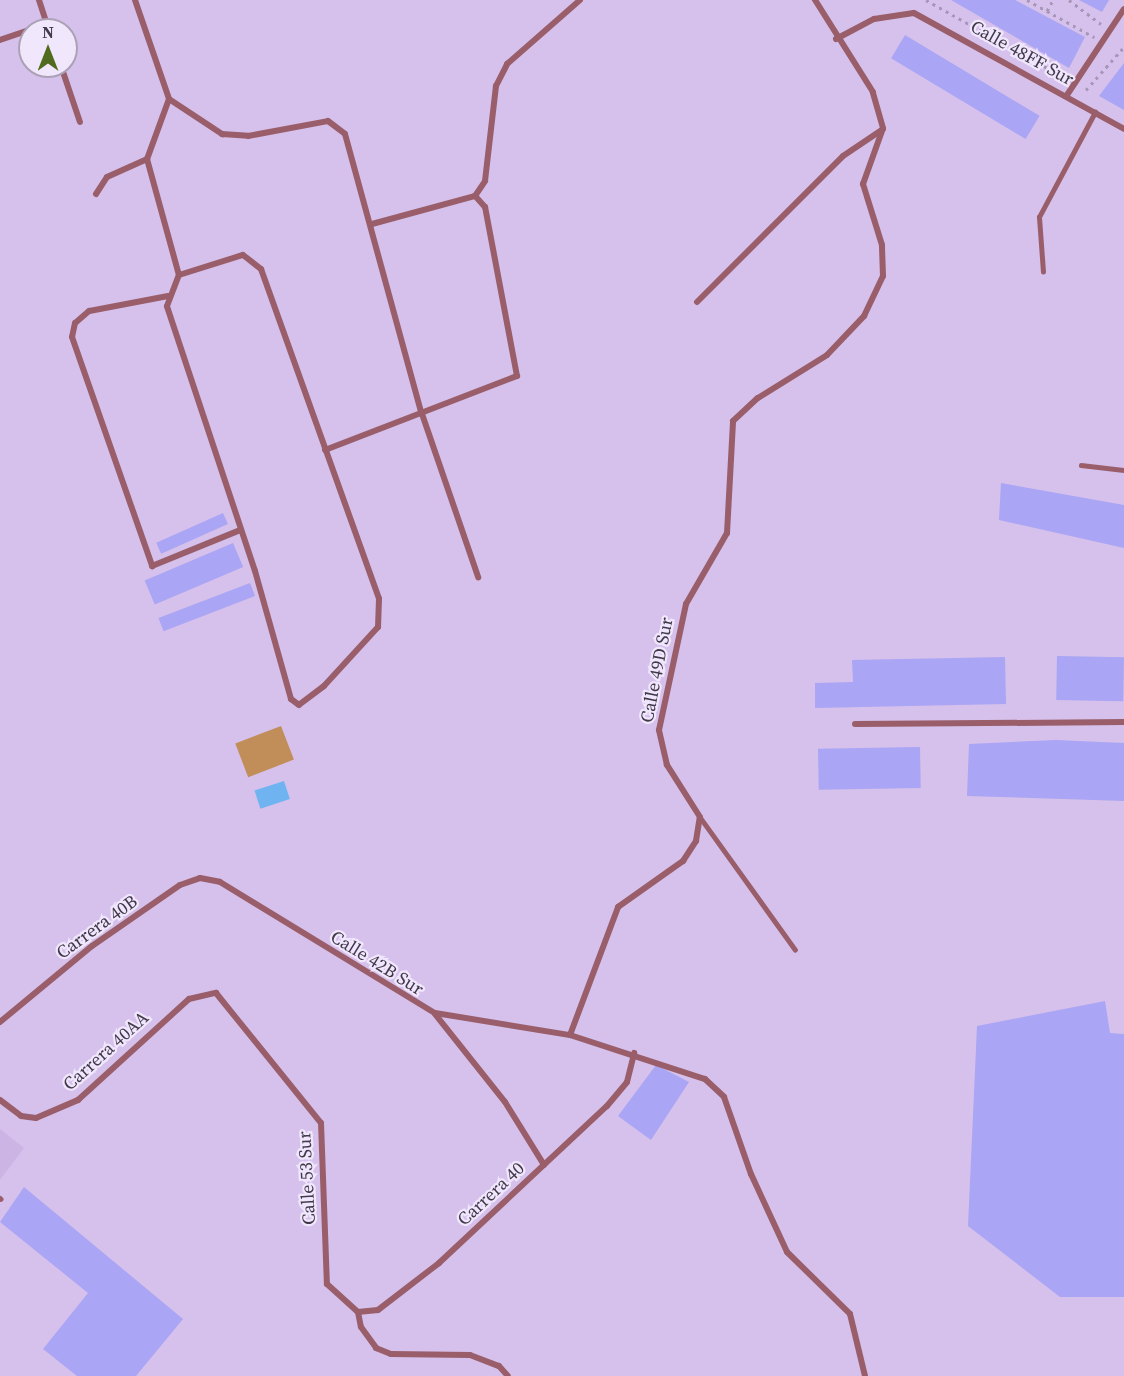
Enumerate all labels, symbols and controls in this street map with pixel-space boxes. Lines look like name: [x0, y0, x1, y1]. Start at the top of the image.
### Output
street label: Calle 48FF Sur: [967, 16, 1077, 90]
north arrow: [18, 18, 78, 78]
text: N: [42, 21, 54, 43]
street label: Calle 49D Sur: [636, 616, 678, 724]
street label: Carrera 40B: [52, 890, 142, 964]
street label: Calle 42B Sur: [327, 926, 427, 1000]
street label: Carrera 40AA: [59, 1007, 153, 1095]
street label: Calle 53 Sur: [294, 1131, 320, 1225]
street label: Carrera 40: [453, 1158, 529, 1230]

